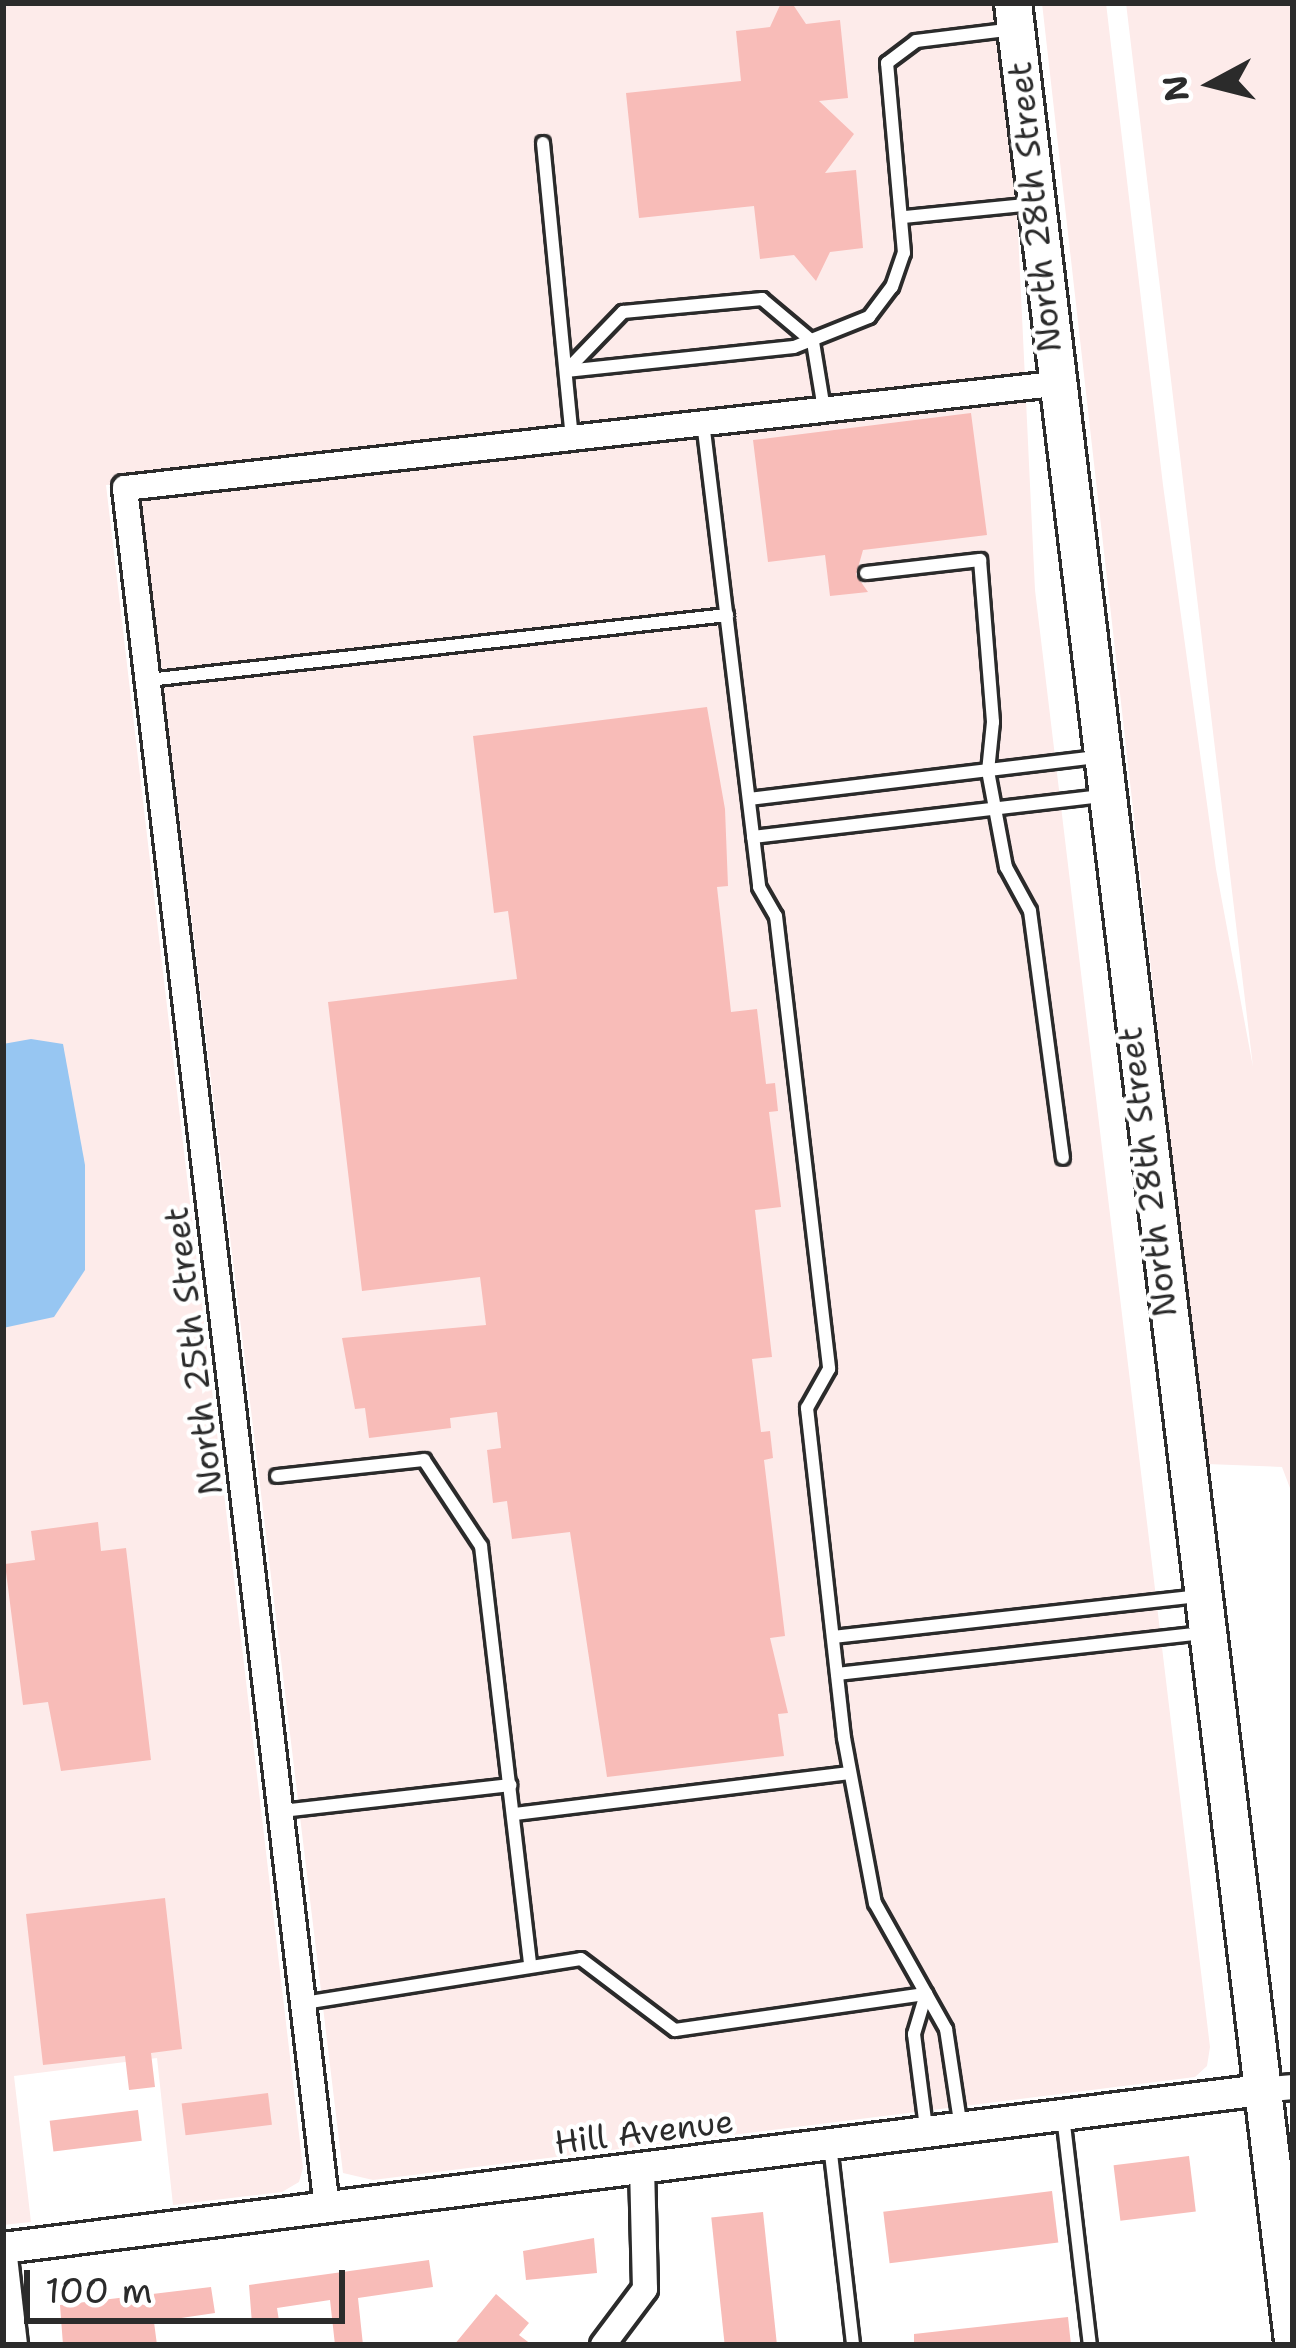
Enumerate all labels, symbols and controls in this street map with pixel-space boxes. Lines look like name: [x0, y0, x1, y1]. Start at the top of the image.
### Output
north arrow: [1152, 24, 1272, 144]
street label: North 28th Street: [1000, 60, 1070, 354]
text: N: [1152, 73, 1200, 104]
street label: North 28th Street: [1111, 1025, 1185, 1319]
street label: North 25th Street: [157, 1205, 231, 1497]
street label: Hill Avenue: [552, 2101, 736, 2163]
scale bar: [30, 2246, 351, 2320]
text: 100 m: [45, 2266, 153, 2315]

